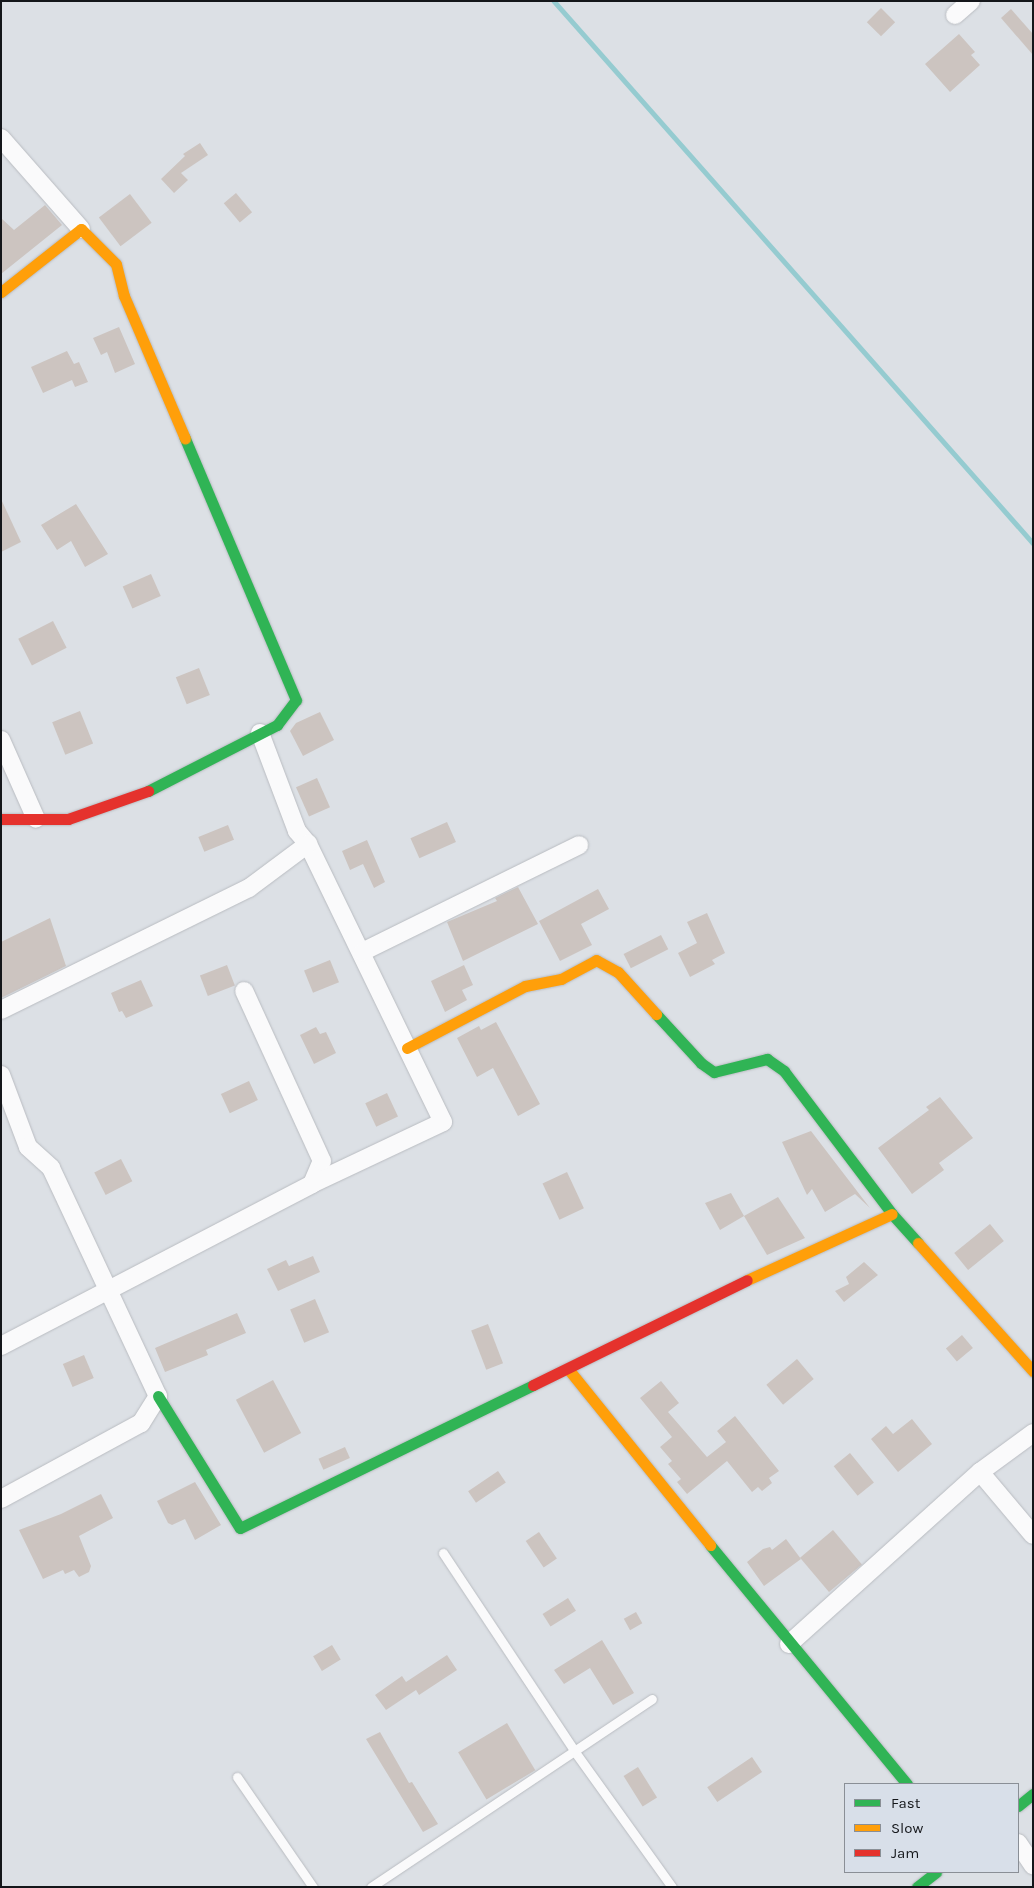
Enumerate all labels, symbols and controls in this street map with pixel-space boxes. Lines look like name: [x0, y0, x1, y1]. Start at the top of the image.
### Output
legend: [844, 1783, 1019, 1873]
text: Fast: [891, 1794, 920, 1812]
text: Slow: [891, 1819, 923, 1837]
text: Jam: [891, 1844, 919, 1862]

